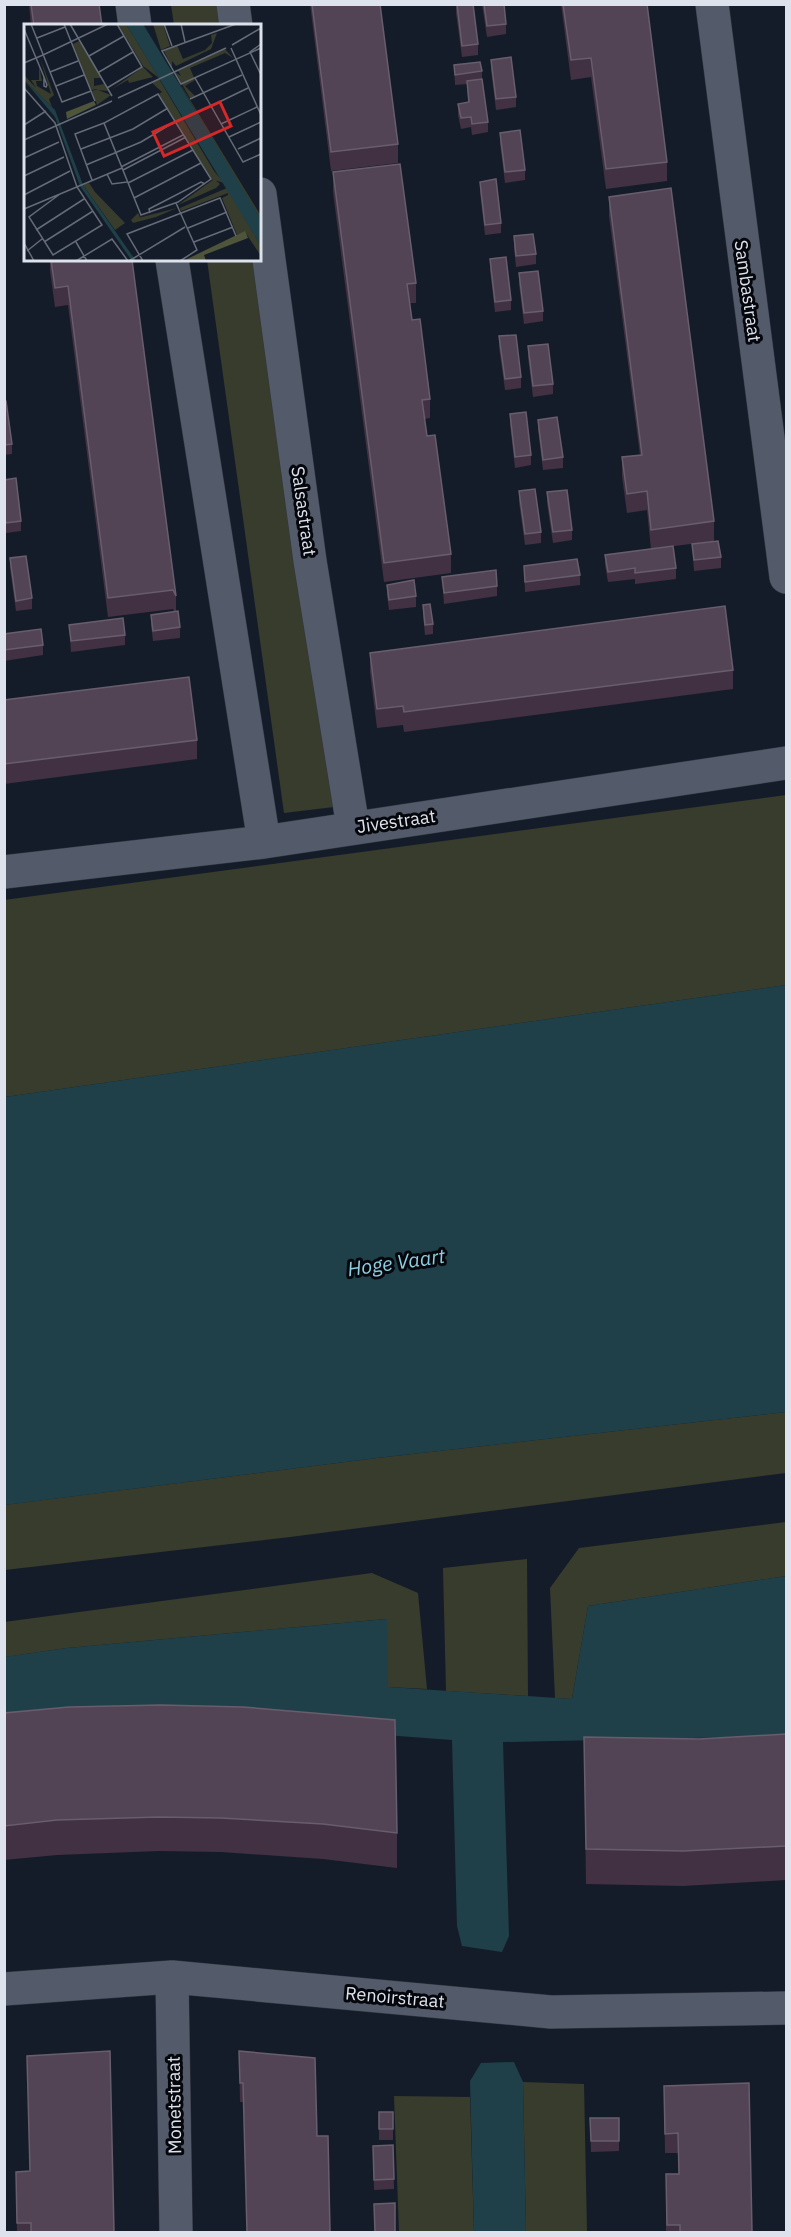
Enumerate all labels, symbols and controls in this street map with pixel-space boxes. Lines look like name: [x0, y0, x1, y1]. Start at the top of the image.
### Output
inset map: [24, 24, 261, 261]
street label: Sambastraat: [729, 238, 767, 344]
street label: Salsastraat: [286, 465, 322, 557]
street label: Jivestraat: [355, 804, 437, 838]
water label: Hoge Vaart: [346, 1242, 447, 1282]
street label: Renoirstraat: [344, 1981, 446, 2013]
street label: Monetstraat: [162, 2056, 186, 2154]

